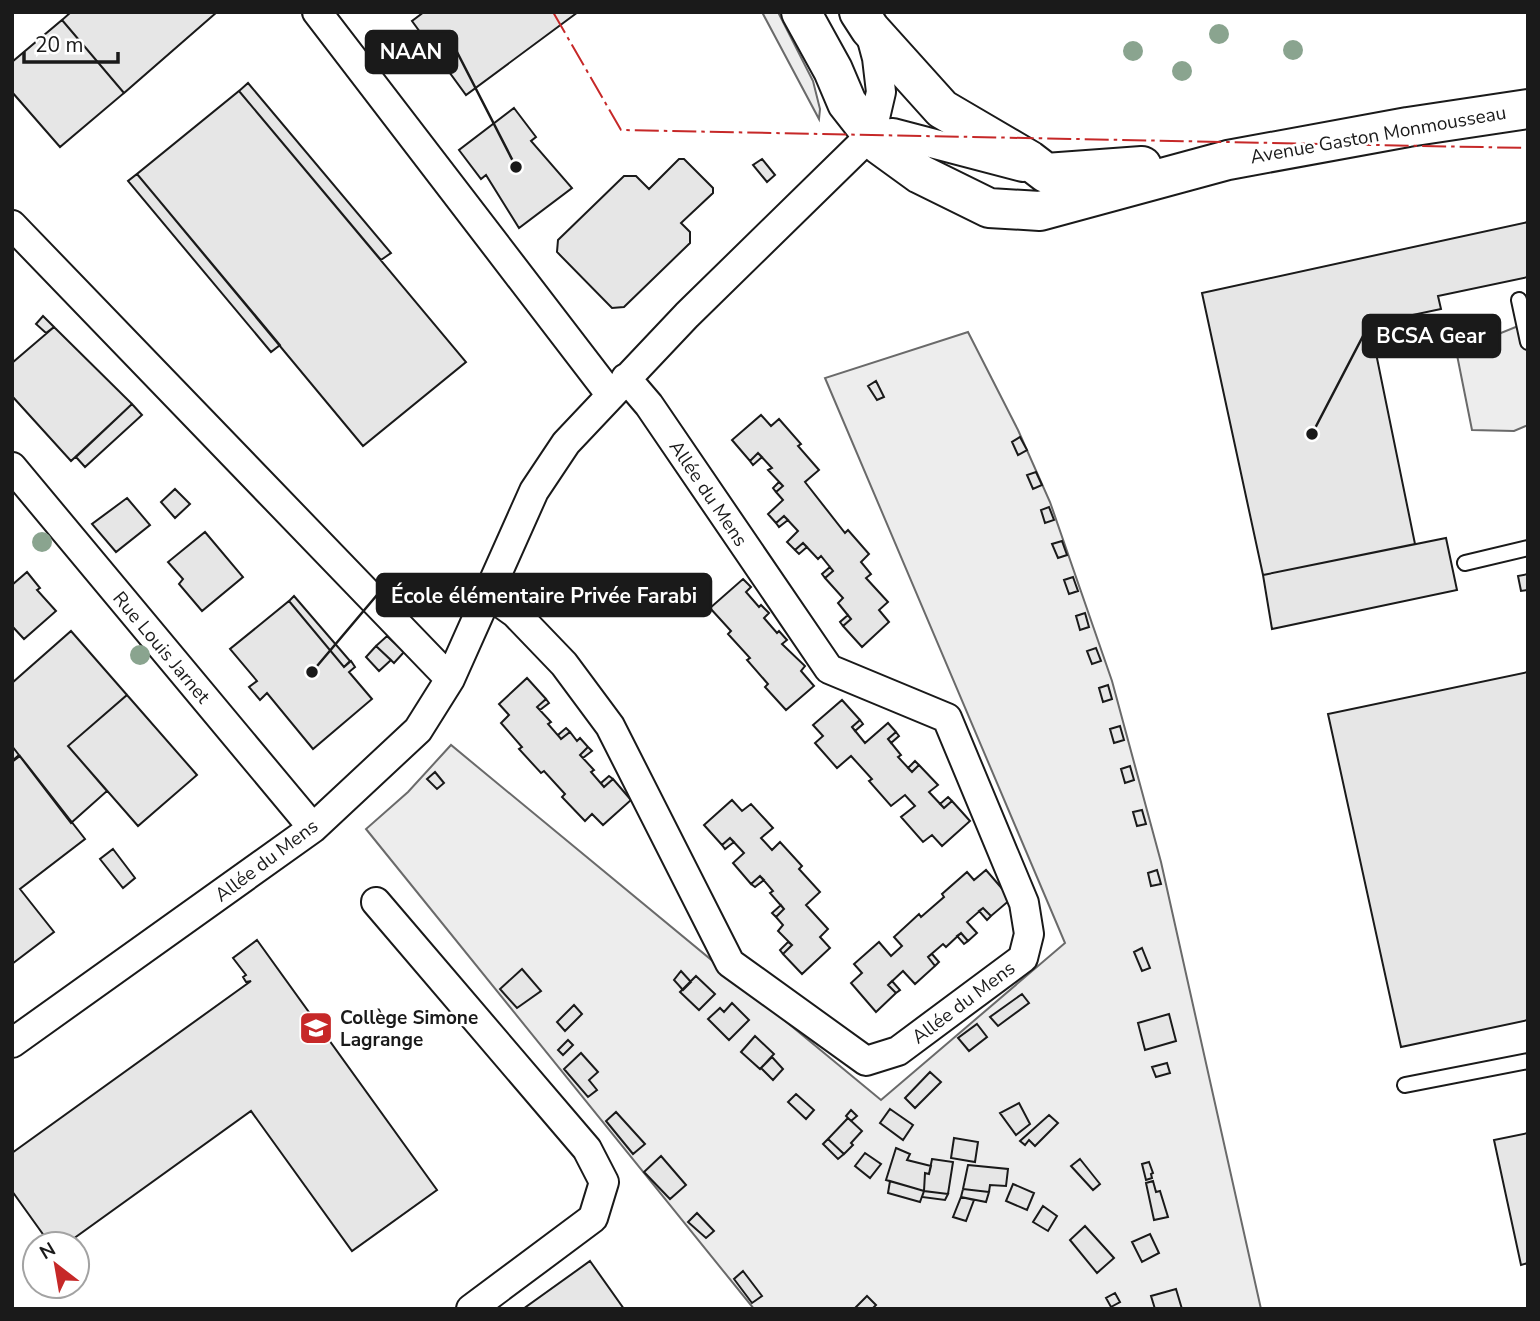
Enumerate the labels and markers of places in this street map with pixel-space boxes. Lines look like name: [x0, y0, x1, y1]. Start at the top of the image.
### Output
callout: NAAN: [366, 31, 457, 73]
callout: BCSA Gear: [1363, 315, 1500, 357]
callout: École élémentaire Privée Farabi: [377, 574, 711, 616]
place label: Collège Simone Lagrange: [340, 1005, 478, 1053]
school or university icon: Collège Simone Lagrange: [297, 1009, 335, 1047]

